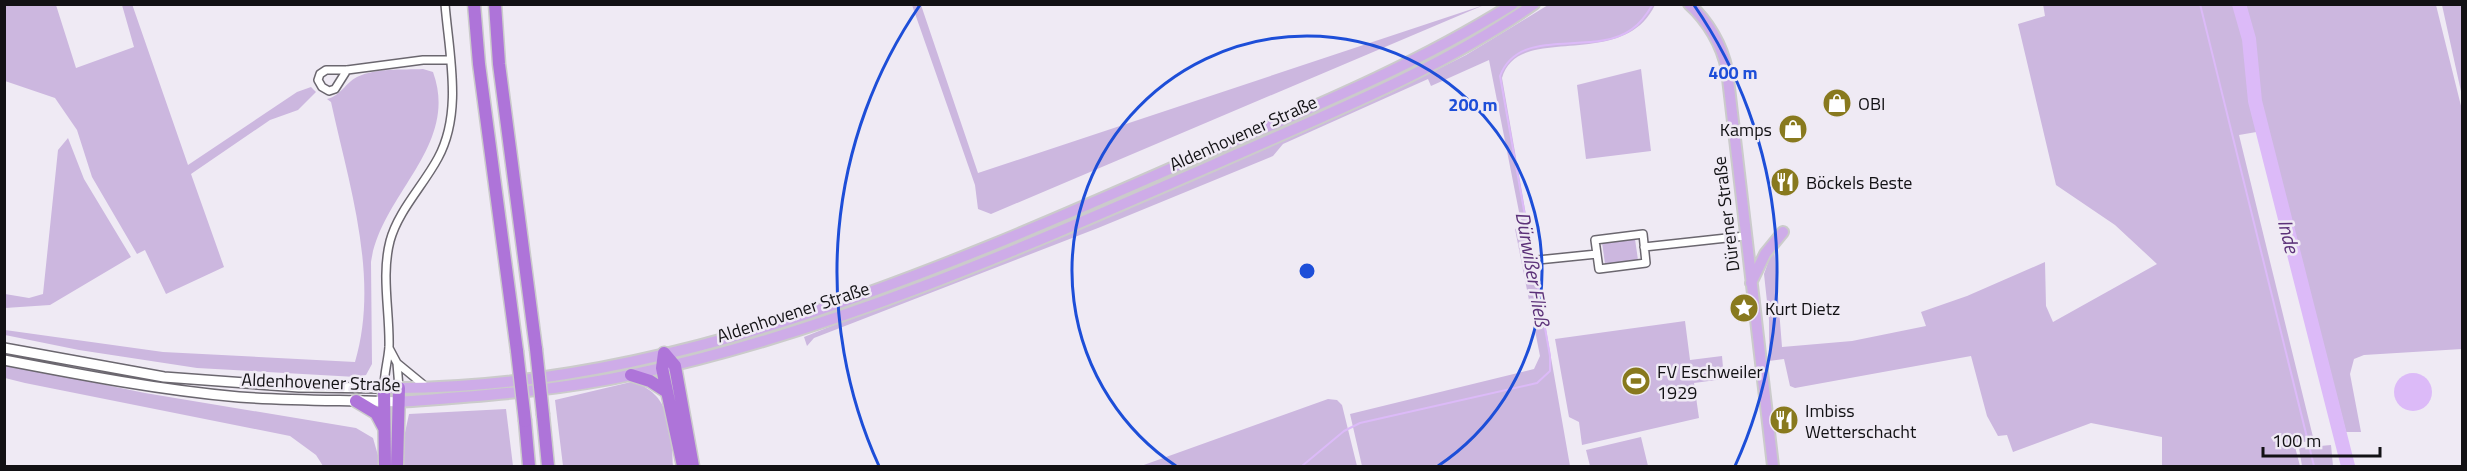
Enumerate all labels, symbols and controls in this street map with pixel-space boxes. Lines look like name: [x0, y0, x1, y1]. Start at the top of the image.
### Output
text: 400 m: [1708, 59, 1758, 86]
shop icon: OBI: [1821, 87, 1853, 119]
street label: Aldenhovener Straße: [1165, 88, 1321, 178]
place label: OBI: [1858, 90, 1885, 117]
text: 200 m: [1448, 91, 1498, 118]
shop icon: Kamps: [1777, 113, 1809, 145]
place label: Kamps: [1720, 116, 1772, 143]
street label: Dürener Straße: [1706, 155, 1746, 273]
restaurant icon: Böckels Beste: [1769, 166, 1801, 198]
place label: Böckels Beste: [1806, 169, 1912, 196]
water label: Dürwißer Fließ: [1508, 209, 1559, 330]
water label: Inde: [2270, 216, 2309, 258]
centre of rings: [1297, 261, 1317, 281]
street label: Aldenhovener Straße: [713, 275, 873, 349]
place icon: Kurt Dietz: [1728, 292, 1760, 324]
place label: Kurt Dietz: [1765, 295, 1840, 322]
place label: FV Eschweiler 1929: [1657, 358, 1763, 406]
sports icon: FV Eschweiler 1929: [1620, 365, 1652, 397]
street label: Aldenhovener Straße: [241, 366, 401, 398]
place label: Imbiss Wetterschacht: [1805, 397, 1917, 445]
restaurant icon: Imbiss Wetterschacht: [1768, 404, 1800, 436]
scale bar: [2263, 420, 2380, 458]
text: 100 m: [2272, 427, 2321, 454]

